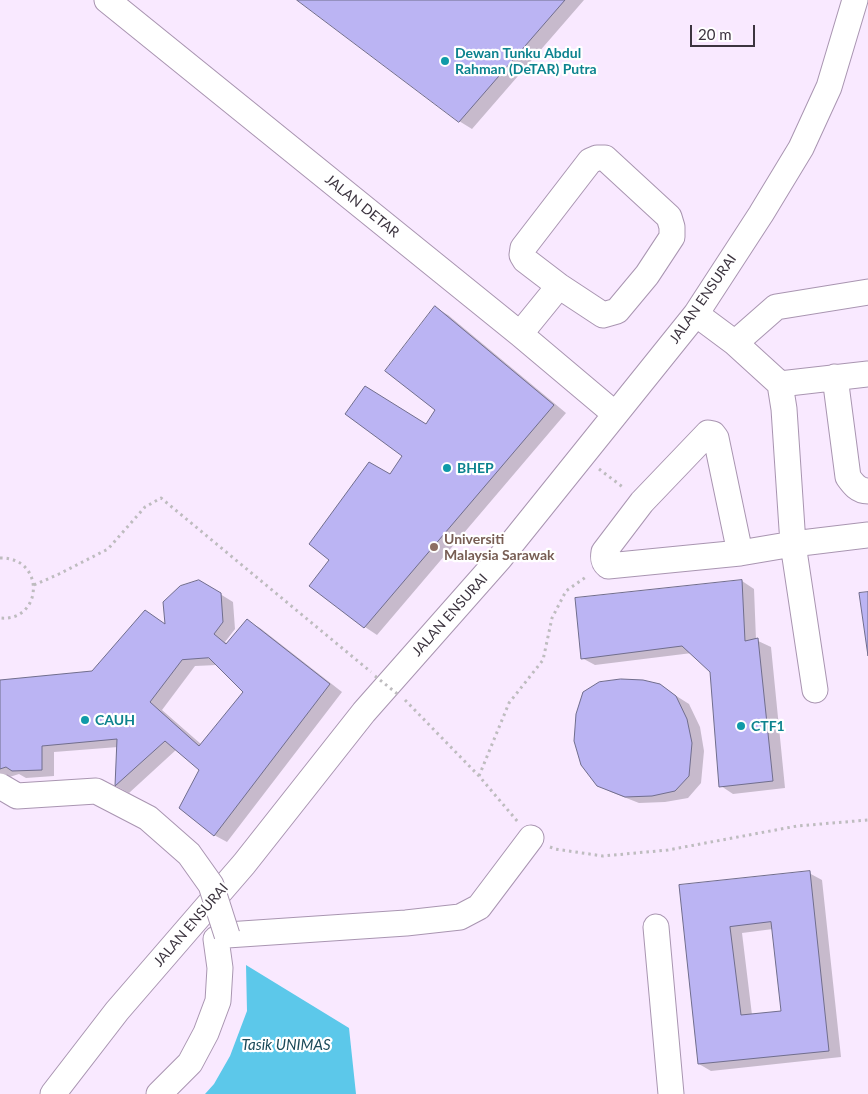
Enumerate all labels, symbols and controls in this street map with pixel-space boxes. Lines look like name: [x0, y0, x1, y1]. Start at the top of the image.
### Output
scale bar: [693, 15, 758, 47]
text: 20 m: [698, 25, 732, 43]
place label: Dewan Tunku Abdul Rahman (DeTAR) Putra: [455, 45, 597, 78]
marker: Dewan Tunku Abdul Rahman (DeTAR) Putra: [439, 55, 451, 67]
street label: JALAN DETAR: [322, 171, 402, 241]
street label: JALAN ENSURAI: [666, 251, 740, 347]
place label: BHEP: [457, 460, 494, 476]
marker: BHEP: [441, 462, 453, 474]
place label: Universiti Malaysia Sarawak: [444, 531, 555, 564]
marker: Universiti Malaysia Sarawak: [428, 541, 440, 553]
street label: JALAN ENSURAI: [409, 570, 491, 660]
place label: CAUH: [95, 712, 135, 728]
marker: CAUH: [79, 714, 91, 726]
place label: CTF1: [751, 718, 785, 734]
marker: CTF1: [735, 720, 747, 732]
street label: JALAN ENSURAI: [150, 880, 232, 970]
water label: Tasik UNIMAS: [241, 1036, 331, 1054]

